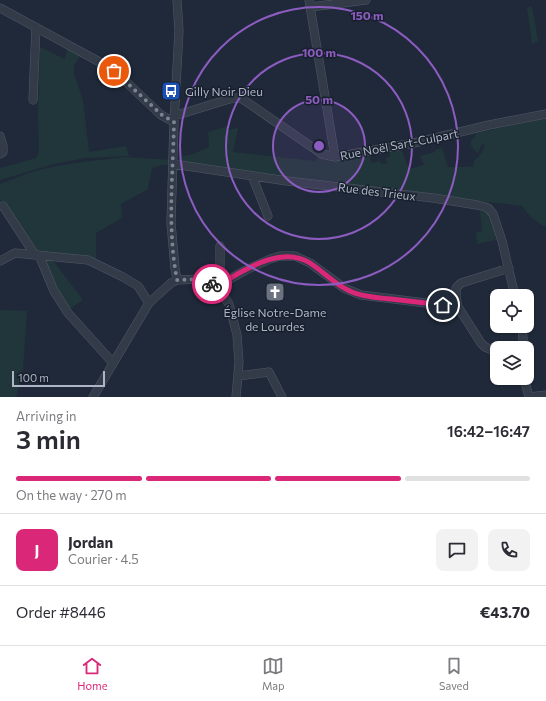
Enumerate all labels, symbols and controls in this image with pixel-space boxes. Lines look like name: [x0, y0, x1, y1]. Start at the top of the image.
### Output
text: 150 m: [350, 8, 384, 22]
text: 100 m: [302, 45, 336, 59]
pin: [97, 54, 131, 88]
icon: bag: [103, 60, 125, 82]
bus stop icon: Gilly Noir Dieu: [160, 80, 182, 102]
place label: Gilly Noir Dieu: [185, 84, 263, 98]
text: 50 m: [305, 92, 333, 106]
street label: Rue Noël Sart-Culpart: [339, 126, 459, 162]
centre of rings: [312, 139, 326, 153]
street label: Rue des Trieux: [337, 179, 417, 203]
courier: [192, 264, 232, 304]
icon: bike: [201, 273, 223, 295]
church icon: Église Notre-Dame de Lourdes: [264, 281, 286, 303]
pin: [426, 288, 460, 322]
map controls: [490, 289, 534, 385]
button: locate: [490, 289, 534, 333]
icon: home: [432, 294, 454, 316]
place label: Église Notre-Dame de Lourdes: [224, 305, 326, 333]
button: layers: [490, 341, 534, 385]
scale bar: [12, 369, 105, 388]
text: 100 m: [18, 371, 49, 384]
text: Arriving in: [16, 408, 76, 424]
text: 16:42–16:47: [447, 422, 530, 440]
text: 3 min: [16, 423, 81, 454]
text: On the way · 270 m: [16, 487, 127, 503]
button: chat: [436, 529, 478, 571]
button: phone: [488, 529, 530, 571]
text: Jordan: [68, 533, 113, 551]
text: J: [35, 541, 39, 559]
text: Courier · 4.5: [68, 551, 139, 567]
text: Order #8446: [16, 603, 106, 621]
text: €43.70: [480, 603, 530, 621]
tab: Home: [77, 655, 107, 692]
tab: Map: [262, 655, 285, 692]
tab: Saved: [439, 655, 469, 692]

